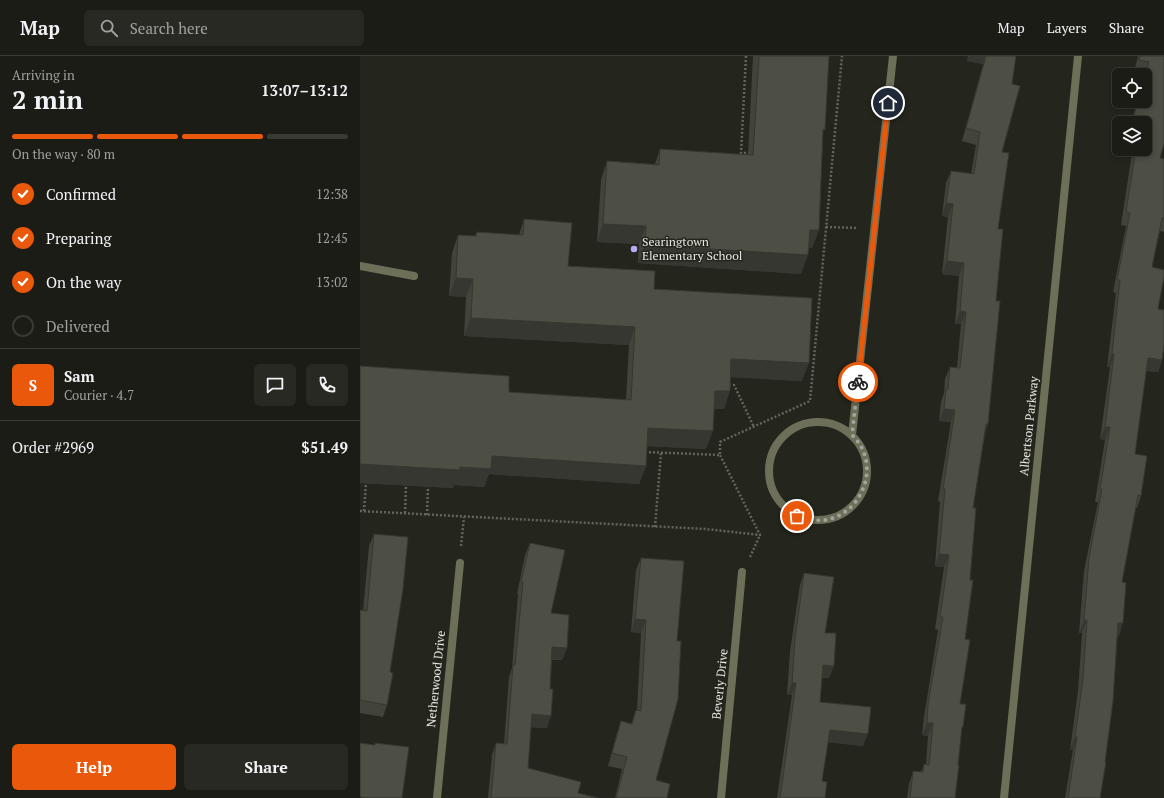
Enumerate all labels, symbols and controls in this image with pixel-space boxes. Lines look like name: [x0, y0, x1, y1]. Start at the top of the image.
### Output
search box: [84, 10, 364, 46]
text: Map: [20, 15, 60, 40]
icon: search: [98, 17, 120, 39]
text: Search here: [130, 18, 208, 38]
text: Map: [998, 18, 1025, 37]
text: Layers: [1047, 18, 1087, 37]
text: Share: [1109, 18, 1144, 37]
text: Arriving in: [12, 66, 75, 84]
map controls: [1112, 68, 1152, 156]
button: locate: [1112, 68, 1152, 108]
text: 13:07–13:12: [261, 80, 348, 100]
text: 2 min: [12, 82, 83, 116]
pin: [871, 86, 905, 120]
icon: home: [877, 92, 899, 114]
button: layers: [1112, 116, 1152, 156]
text: On the way · 80 m: [12, 145, 115, 163]
icon: check: [12, 183, 34, 205]
text: Confirmed: [46, 184, 116, 204]
text: 12:38: [316, 185, 348, 203]
icon: check: [12, 227, 34, 249]
text: Preparing: [46, 228, 111, 248]
text: 12:45: [316, 229, 348, 247]
place label: Searingtown Elementary School: [642, 234, 743, 263]
marker: Searingtown Elementary School: [629, 244, 639, 254]
icon: check: [12, 271, 34, 293]
text: On the way: [46, 272, 121, 292]
text: 13:02: [316, 273, 348, 291]
text: Delivered: [46, 316, 110, 336]
courier: [838, 362, 878, 402]
button: chat: [254, 364, 296, 406]
button: phone: [306, 364, 348, 406]
text: Sam: [64, 366, 95, 386]
icon: bike: [847, 371, 869, 393]
street label: Albertson Parkway: [1016, 374, 1041, 477]
text: S: [29, 375, 37, 395]
text: Courier · 4.7: [64, 386, 134, 404]
text: Order #2969: [12, 437, 94, 457]
text: $51.49: [301, 437, 348, 457]
pin: [780, 499, 814, 533]
icon: bag: [786, 505, 808, 527]
street label: Netherwood Drive: [423, 630, 448, 728]
street label: Beverly Drive: [708, 648, 731, 720]
button: Help: [12, 744, 176, 790]
button: Share: [184, 744, 348, 790]

